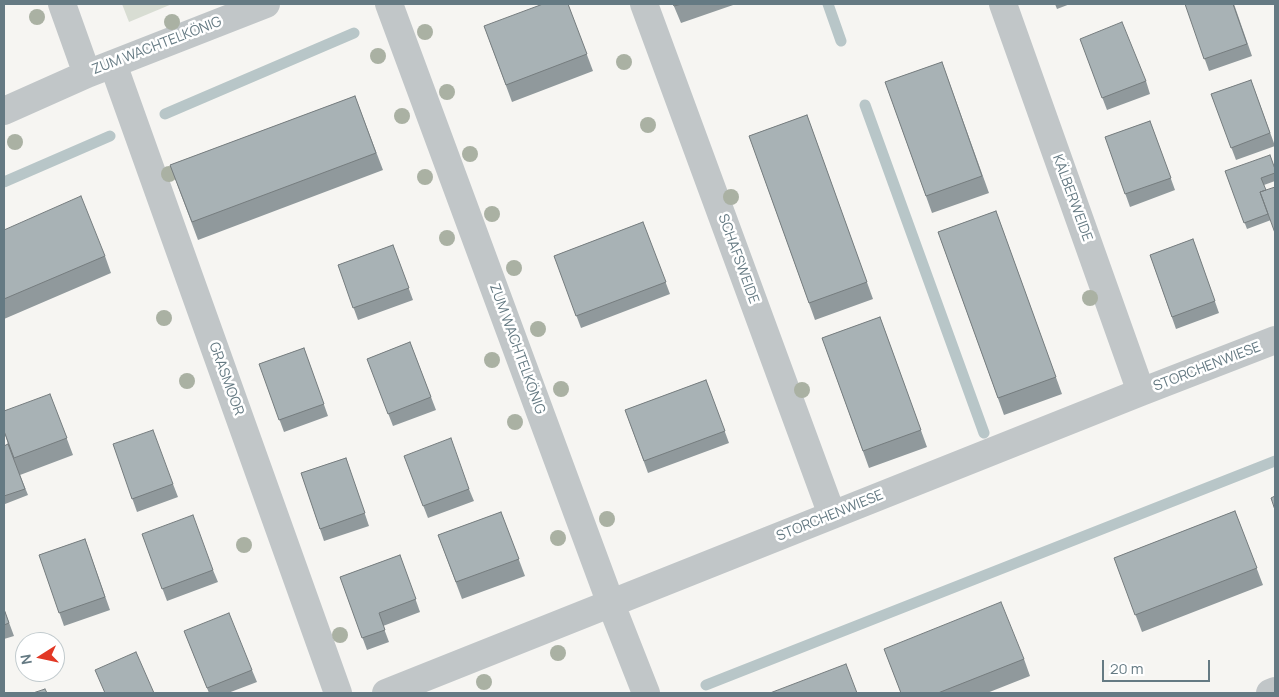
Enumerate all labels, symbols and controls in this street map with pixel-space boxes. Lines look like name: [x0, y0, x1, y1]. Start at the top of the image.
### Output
street label: ZUM WACHTELKÖNIG: [90, 14, 224, 78]
street label: KÄLBERWEIDE: [1048, 152, 1096, 244]
street label: SCHAFSWEIDE: [714, 212, 762, 306]
street label: ZUM WACHTELKÖNIG: [486, 282, 548, 416]
street label: STORCHENWIESE: [1151, 339, 1263, 395]
street label: GRASMOOR: [205, 340, 247, 418]
street label: STORCHENWIESE: [774, 487, 886, 545]
north arrow: [15, 632, 65, 682]
scale bar: [1104, 650, 1212, 682]
text: N: [15, 653, 36, 666]
text: 20 m: [1110, 658, 1143, 679]

